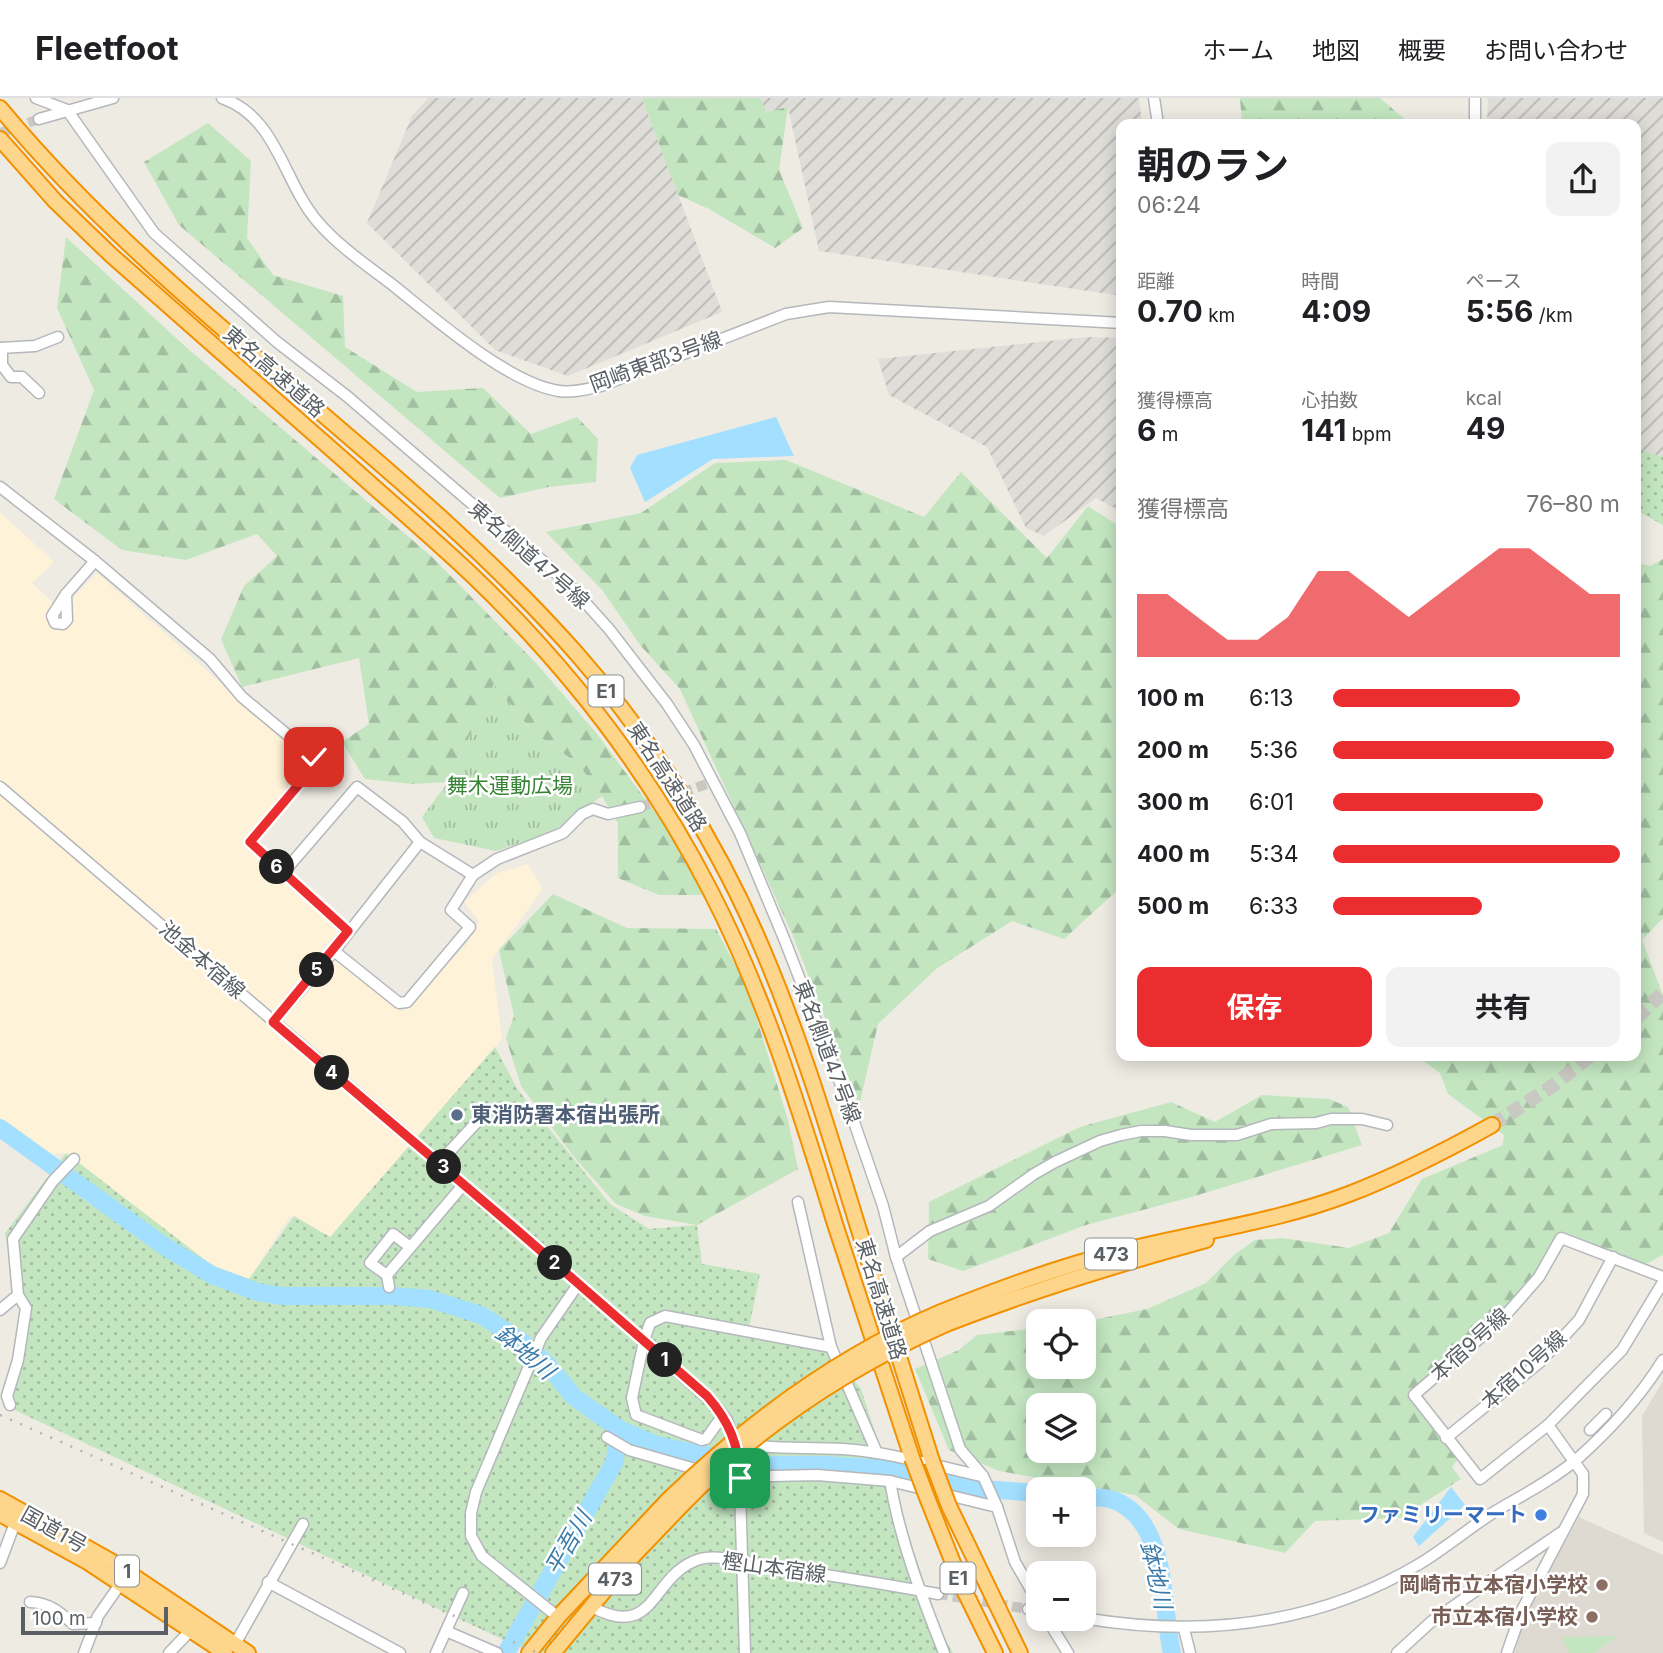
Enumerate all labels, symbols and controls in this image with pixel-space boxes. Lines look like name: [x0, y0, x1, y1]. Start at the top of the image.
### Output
text: Fleetfoot: [35, 28, 179, 68]
text: ホーム: [1203, 36, 1274, 65]
text: 地図: [1312, 36, 1360, 65]
text: 概要: [1398, 36, 1446, 65]
text: お問い合わせ: [1484, 36, 1628, 65]
text: 朝のラン: [1137, 142, 1289, 188]
button: share: [1546, 142, 1620, 216]
text: 06:24: [1137, 191, 1201, 219]
text: 距離: [1137, 270, 1175, 293]
text: 時間: [1301, 270, 1339, 293]
text: ペース: [1466, 270, 1522, 293]
text: 0.70: [1137, 293, 1203, 329]
text: 4:09: [1301, 293, 1371, 329]
text: 5:56: [1466, 293, 1534, 329]
text: km: [1203, 304, 1235, 327]
text: /km: [1534, 304, 1573, 327]
street label: 東名高速道路: [219, 321, 330, 422]
street label: 岡崎東部3号線: [586, 326, 725, 397]
text: kcal: [1466, 387, 1502, 410]
text: 獲得標高: [1137, 389, 1213, 412]
text: 心拍数: [1301, 389, 1358, 412]
text: 49: [1466, 410, 1505, 446]
text: 6: [1137, 412, 1156, 448]
text: 141: [1301, 412, 1346, 448]
text: m: [1156, 423, 1178, 446]
text: bpm: [1346, 423, 1392, 446]
text: 76–80 m: [1526, 490, 1620, 518]
text: 獲得標高: [1137, 495, 1229, 523]
street label: 東名側道47号線: [464, 496, 595, 614]
road number: E1: [588, 676, 624, 706]
text: 100 m: [1137, 684, 1204, 712]
text: 6:13: [1249, 684, 1293, 712]
street label: 東名高速道路: [623, 717, 712, 836]
pin: [284, 727, 344, 787]
text: 200 m: [1137, 736, 1209, 764]
text: 5:36: [1249, 736, 1298, 764]
icon: check: [295, 738, 333, 776]
park label: 舞木運動広場: [447, 773, 573, 798]
text: 300 m: [1137, 788, 1209, 816]
text: 6:01: [1249, 788, 1294, 816]
text: 400 m: [1137, 840, 1210, 868]
text: 5:34: [1249, 840, 1299, 868]
pin: 6: [260, 850, 294, 884]
text: 6: [270, 855, 283, 878]
text: 500 m: [1137, 892, 1209, 920]
text: 6:33: [1249, 892, 1298, 920]
street label: 池金本宿線: [155, 916, 250, 1003]
pin: 5: [300, 952, 334, 988]
text: 5: [310, 958, 323, 981]
button: 保存: [1137, 967, 1372, 1047]
button: 共有: [1386, 967, 1620, 1047]
street label: 東名側道47号線: [789, 977, 866, 1127]
pin: 4: [314, 1056, 350, 1090]
text: 4: [325, 1061, 338, 1084]
place label: 東消防署本宿出張所: [471, 1102, 660, 1127]
marker: 東消防署本宿出張所: [449, 1107, 465, 1123]
pin: 3: [426, 1150, 462, 1184]
text: 3: [437, 1155, 450, 1178]
street label: 東名高速道路: [851, 1235, 912, 1363]
road number: 473: [1085, 1238, 1137, 1270]
pin: 2: [538, 1246, 572, 1280]
text: 2: [549, 1251, 560, 1274]
street label: 本宿9号線: [1425, 1303, 1514, 1386]
map controls: [1026, 1309, 1096, 1631]
button: locate: [1026, 1309, 1096, 1379]
water label: 鉢地川: [490, 1319, 562, 1387]
street label: 本宿10号線: [1476, 1325, 1571, 1414]
pin: 1: [648, 1342, 682, 1378]
text: 1: [660, 1348, 669, 1371]
button: layers: [1026, 1393, 1096, 1463]
pin: [710, 1448, 770, 1508]
icon: arrive: [721, 1459, 759, 1497]
button: +: [1026, 1477, 1096, 1547]
street label: 国道1号: [17, 1501, 92, 1558]
place label: ファミリーマート: [1359, 1502, 1527, 1527]
water label: 平吾川: [539, 1504, 599, 1580]
marker: ファミリーマート: [1533, 1507, 1549, 1523]
water label: 鉢地川: [1135, 1538, 1178, 1615]
street label: 樫山本宿線: [720, 1548, 828, 1587]
road number: 1: [115, 1555, 139, 1586]
button: −: [1026, 1561, 1096, 1631]
road number: E1: [940, 1562, 976, 1594]
road number: 473: [589, 1564, 641, 1595]
place label: 岡崎市立本宿小学校: [1399, 1572, 1588, 1597]
marker: 岡崎市立本宿小学校: [1594, 1577, 1610, 1593]
scale bar: [21, 1604, 168, 1636]
place label: 市立本宿小学校: [1431, 1604, 1578, 1629]
text: 100 m: [32, 1607, 86, 1630]
marker: 市立本宿小学校: [1584, 1609, 1600, 1625]

